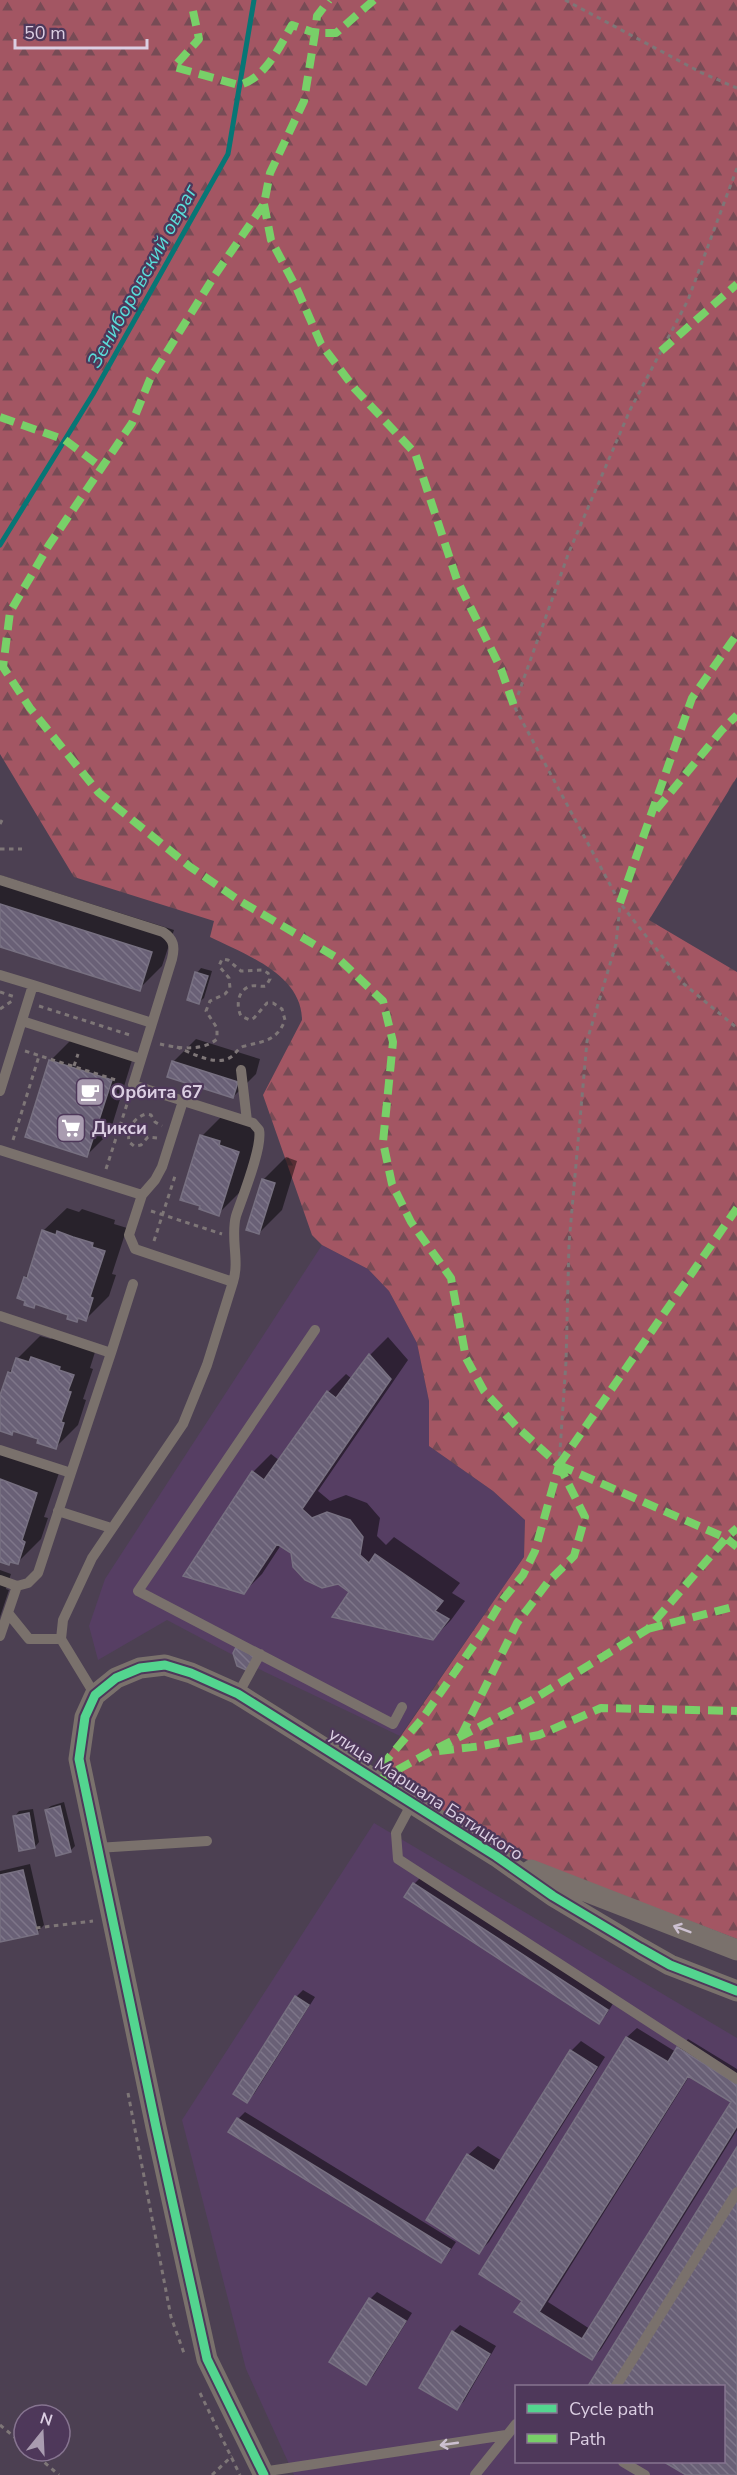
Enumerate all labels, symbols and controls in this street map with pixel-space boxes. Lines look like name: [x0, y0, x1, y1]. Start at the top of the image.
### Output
scale bar: [15, 12, 147, 50]
text: 50 m: [24, 21, 66, 45]
water label: Зениборовский овраг: [81, 179, 205, 373]
cafe icon: Орбита 67: [74, 1076, 106, 1108]
place label: Орбита 67: [111, 1080, 203, 1104]
supermarket icon: Дикси: [55, 1112, 87, 1144]
place label: Дикси: [92, 1116, 147, 1140]
street label: улица Маршала Батицкого: [324, 1722, 528, 1866]
one-way arrow: [674, 1923, 692, 1934]
legend: [515, 2385, 725, 2463]
text: Cycle path: [569, 2397, 654, 2421]
north arrow: [12, 2403, 72, 2463]
text: N: [37, 2407, 55, 2432]
text: Path: [569, 2427, 606, 2451]
one-way arrow: [439, 2438, 459, 2449]

